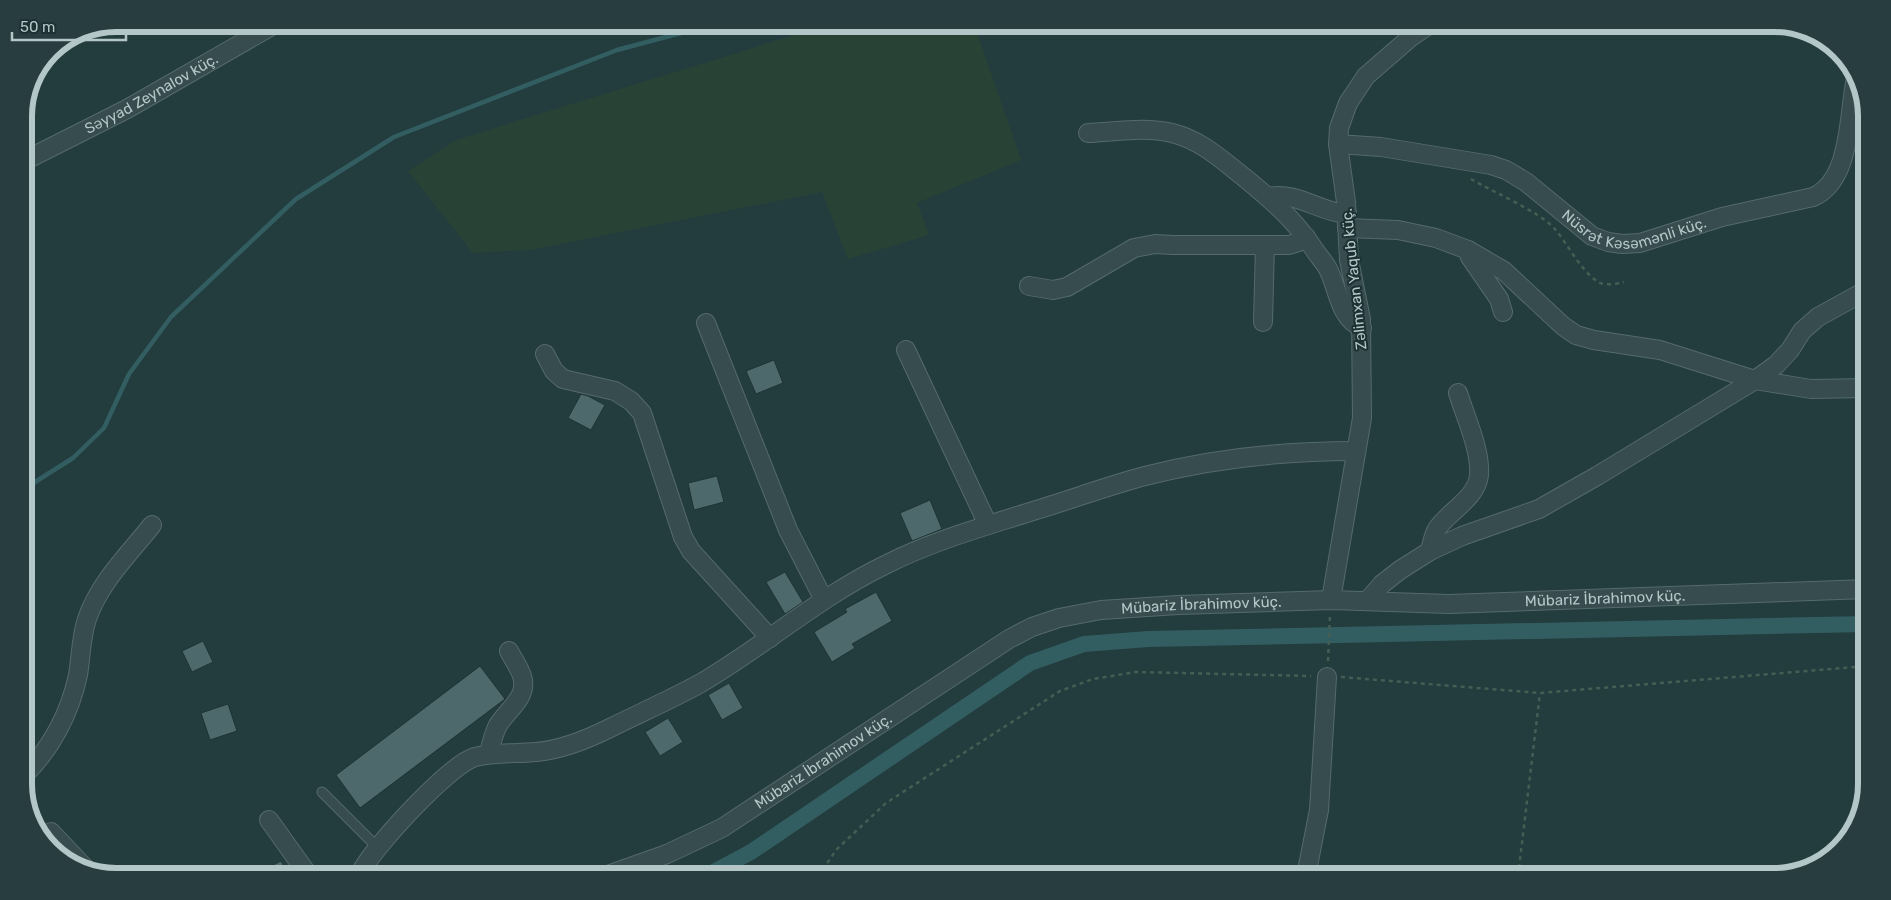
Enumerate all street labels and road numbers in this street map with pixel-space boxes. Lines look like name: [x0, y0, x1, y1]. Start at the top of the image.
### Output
street label: Səyyad Zeynalov küç.: [82, 50, 221, 138]
street label: Nüsrət Kəsəmənli küç.: [1558, 206, 1709, 253]
street label: Zəlimxan Yaqub küç.: [1338, 207, 1370, 351]
street label: Mübariz İbrahimov küç.: [1525, 587, 1686, 610]
street label: Mübariz İbrahimov küç.: [1121, 593, 1282, 618]
street label: Mübariz İbrahimov küç.: [751, 710, 895, 813]

